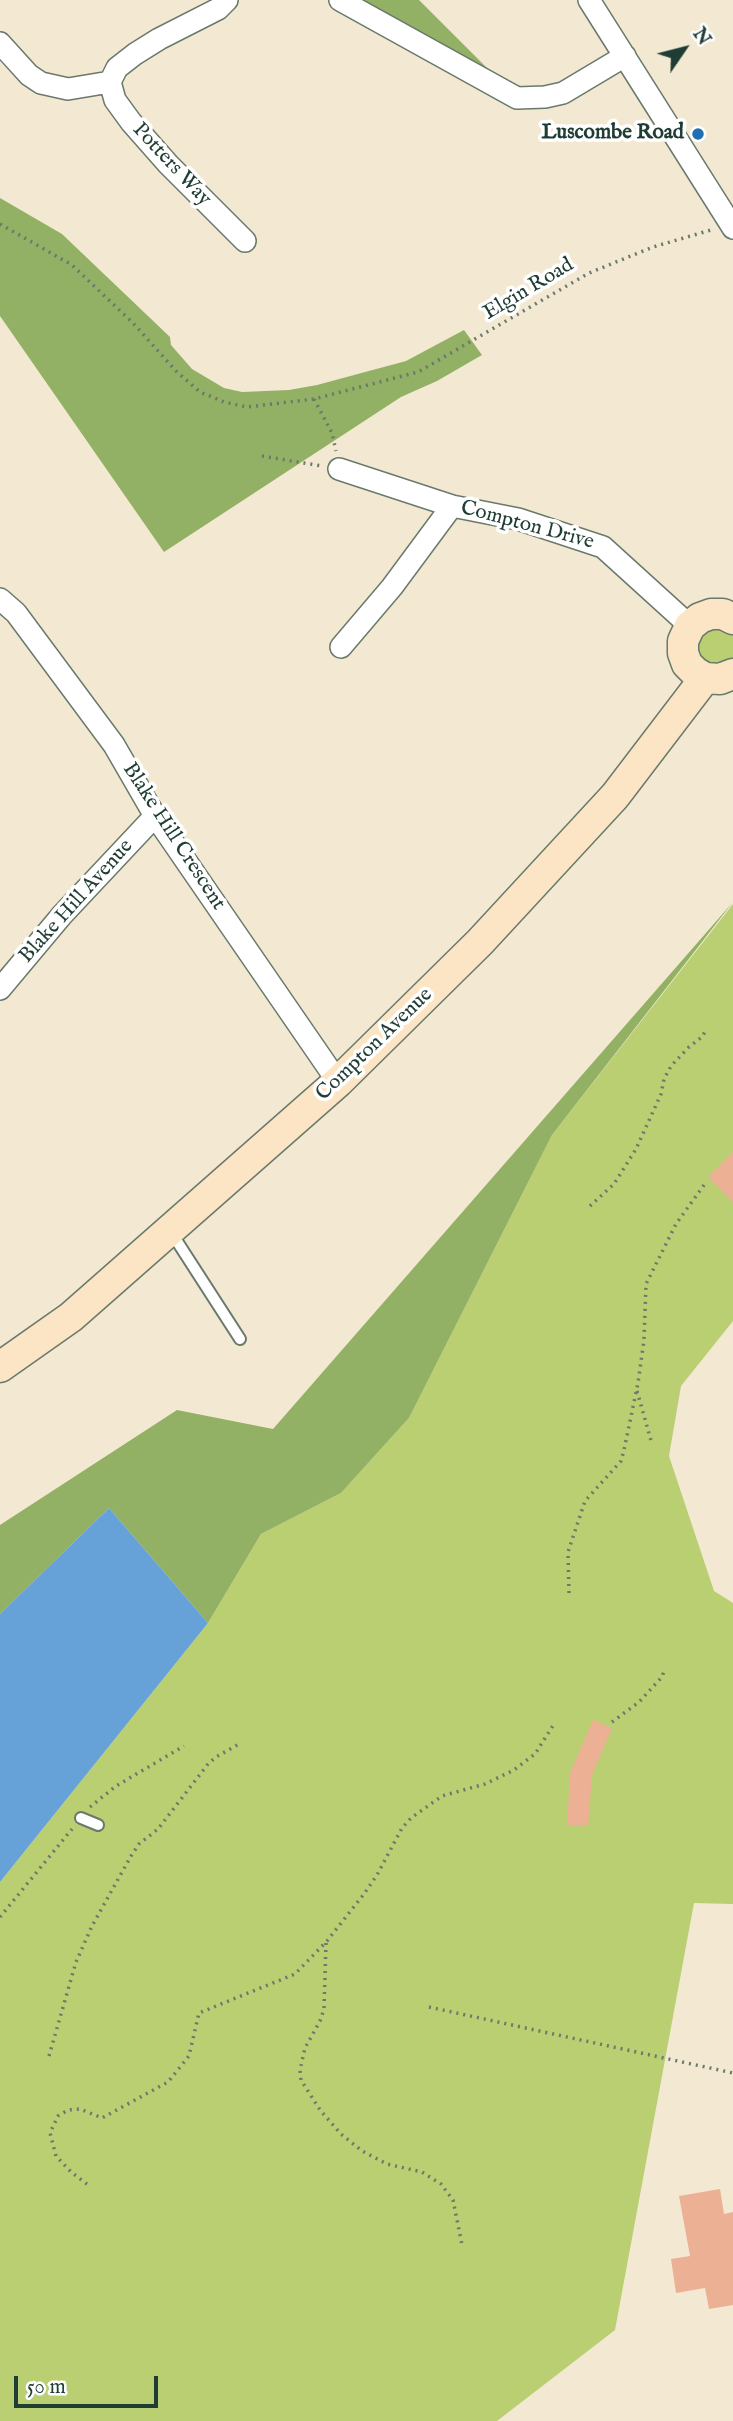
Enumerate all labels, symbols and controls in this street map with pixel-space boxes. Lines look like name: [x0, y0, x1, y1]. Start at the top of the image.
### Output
north arrow: [649, 14, 719, 84]
text: N: [687, 23, 716, 51]
street label: Potters Way: [126, 118, 216, 212]
place label: Luscombe Road: [541, 121, 684, 147]
marker: Luscombe Road: [690, 126, 706, 142]
street label: Elgin Road: [479, 253, 579, 327]
street label: Compton Drive: [458, 496, 596, 556]
street label: Blake Hill Crescent: [116, 759, 230, 915]
street label: Blake Hill Avenue: [15, 835, 139, 969]
street label: Compton Avenue: [311, 983, 439, 1107]
scale bar: [18, 2362, 161, 2406]
text: 50 m: [27, 2374, 66, 2401]

